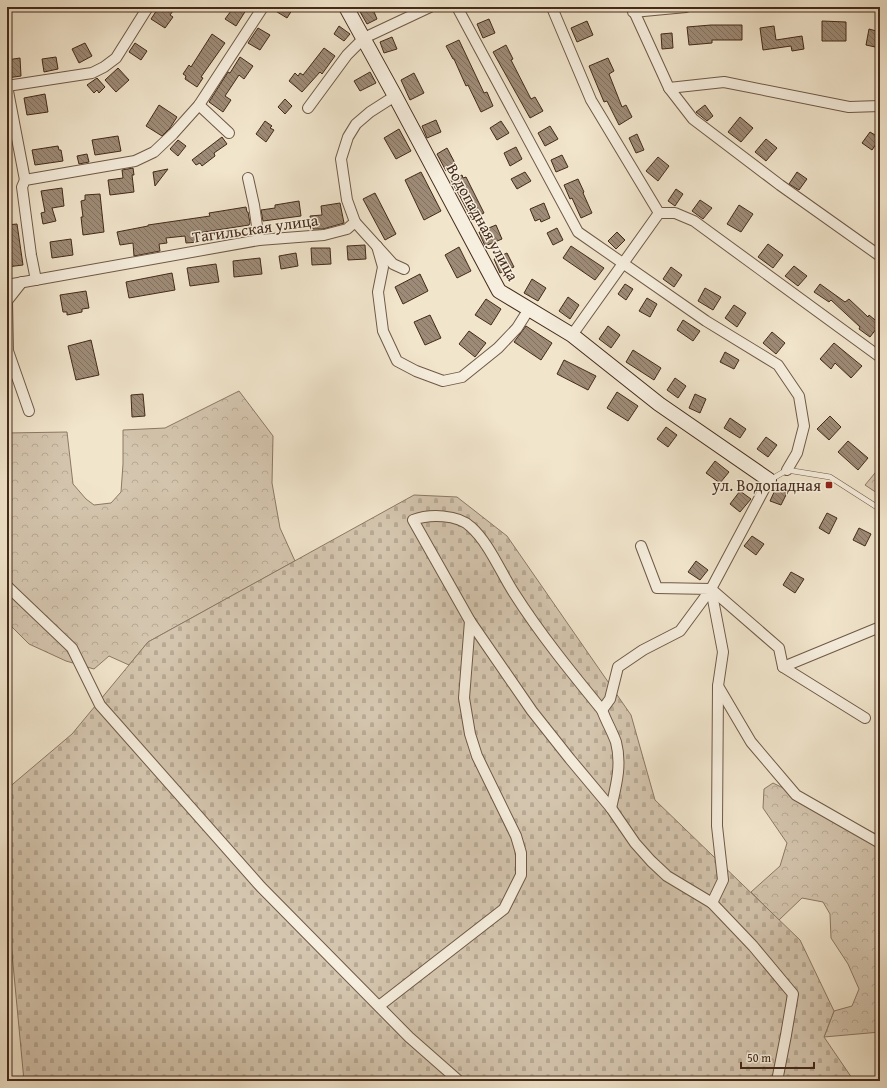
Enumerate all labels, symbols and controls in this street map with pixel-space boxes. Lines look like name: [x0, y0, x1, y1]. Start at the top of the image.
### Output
street label: Водопадная улица: [441, 159, 525, 286]
street label: Тагильская улица: [190, 207, 320, 249]
place label: ул. Водопадная: [711, 473, 821, 497]
marker: ул. Водопадная: [824, 480, 834, 490]
scale bar: [741, 1044, 814, 1070]
text: 50 m: [747, 1049, 771, 1066]

